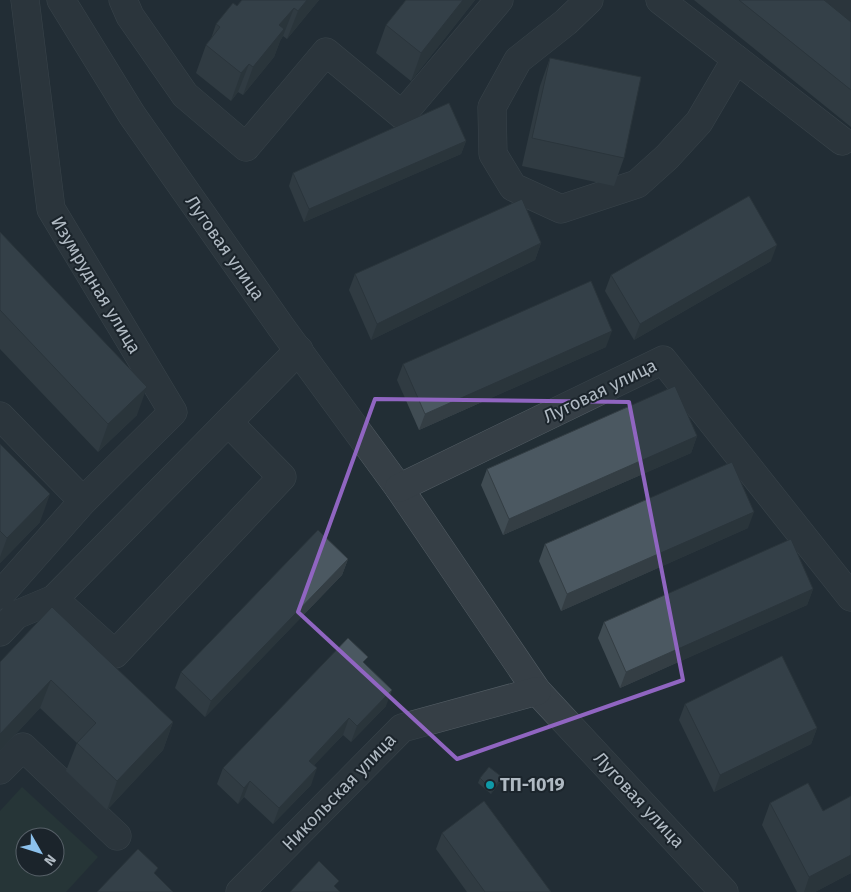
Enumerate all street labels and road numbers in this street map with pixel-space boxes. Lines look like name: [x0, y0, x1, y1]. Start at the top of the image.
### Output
street label: Луговая улица: [181, 191, 269, 305]
street label: Изумрудная улица: [46, 212, 146, 358]
street label: Луговая улица: [540, 354, 660, 428]
street label: Никольская улица: [277, 729, 401, 855]
street label: Луговая улица: [589, 747, 689, 853]

